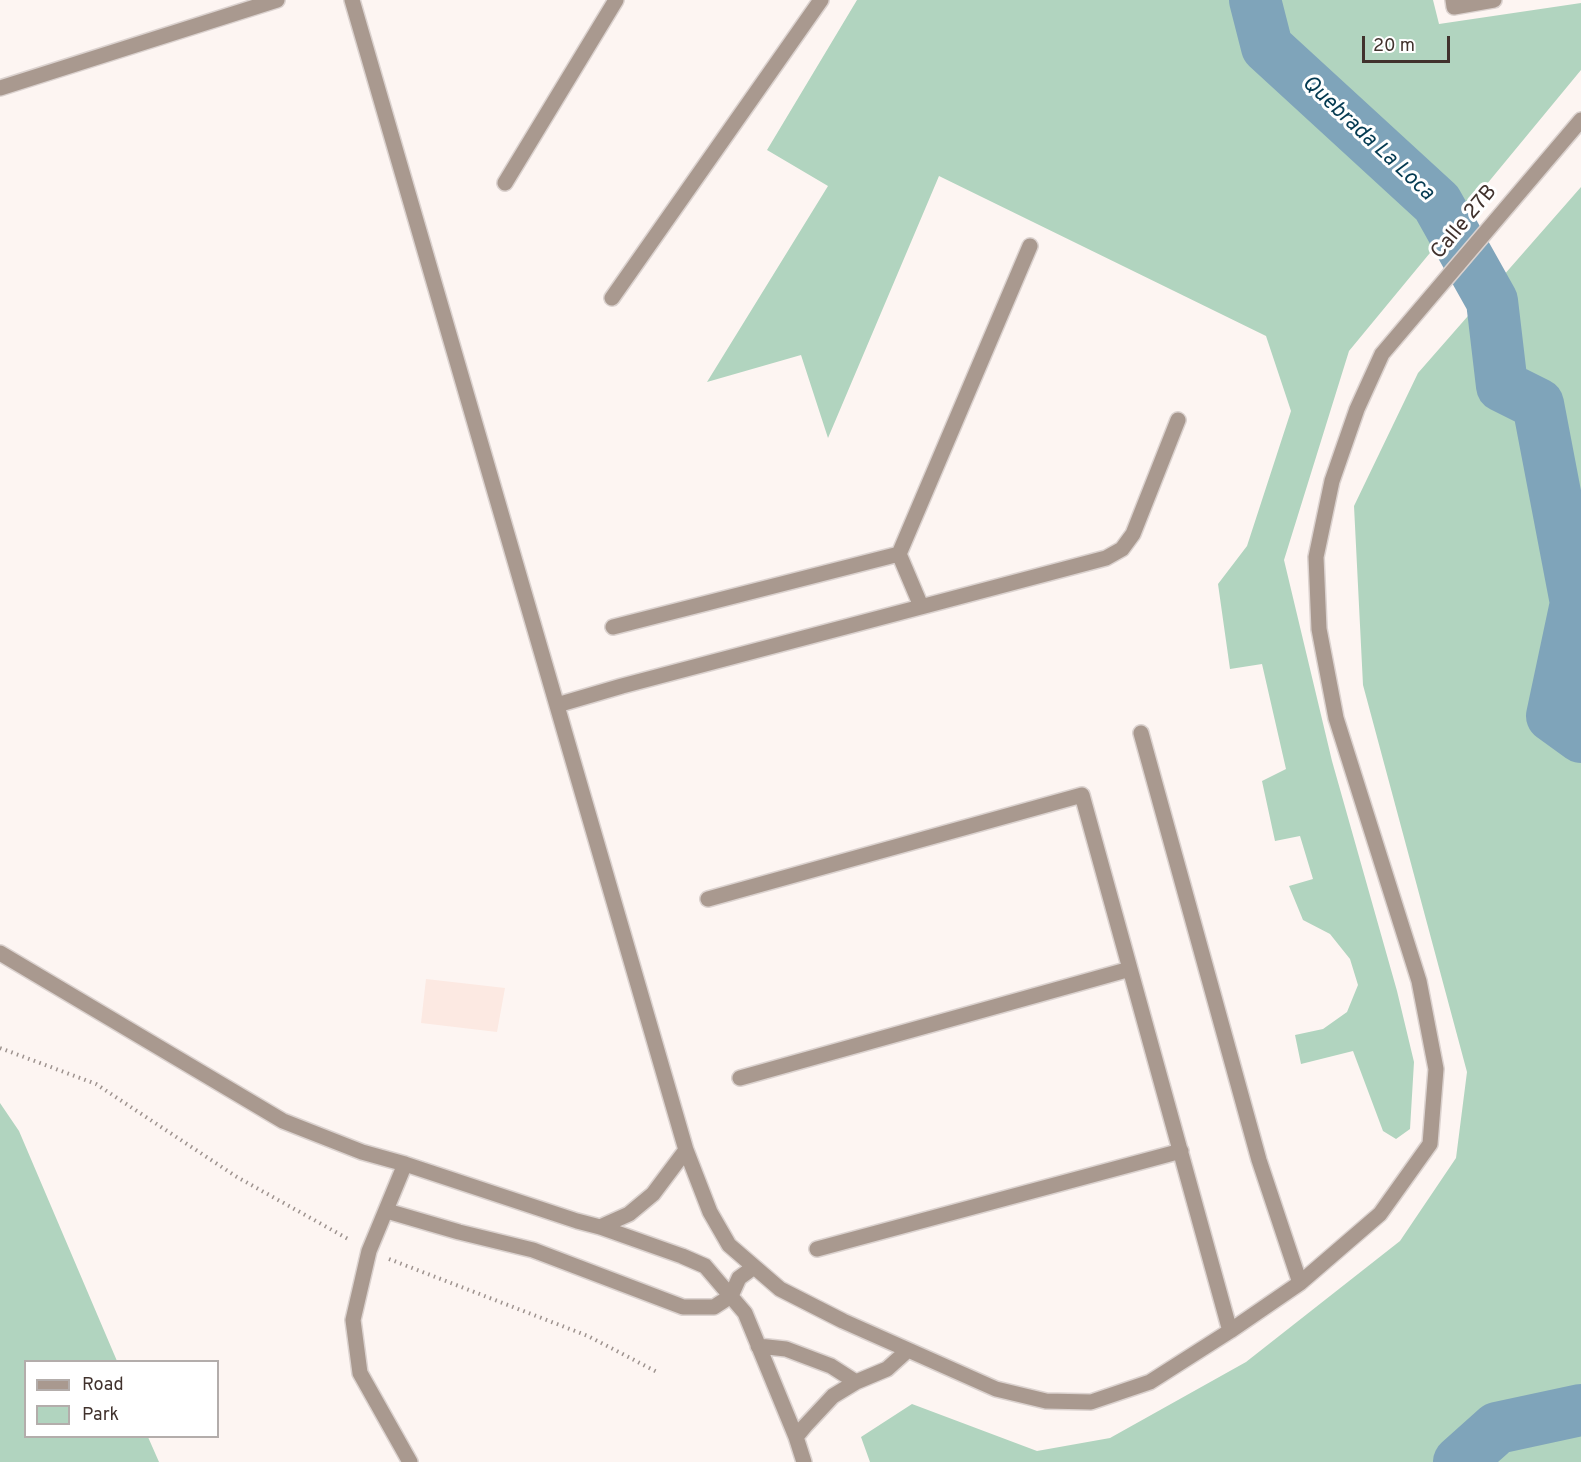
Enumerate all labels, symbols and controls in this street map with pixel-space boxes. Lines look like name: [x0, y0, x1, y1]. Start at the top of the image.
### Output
scale bar: [1365, 24, 1454, 62]
text: 20 m: [1373, 35, 1415, 58]
water label: Quebrada La Loca: [1295, 71, 1439, 207]
street label: Calle 27B: [1427, 181, 1503, 265]
legend: [24, 1360, 219, 1438]
text: Road: [82, 1374, 124, 1397]
text: Park: [82, 1404, 119, 1427]

